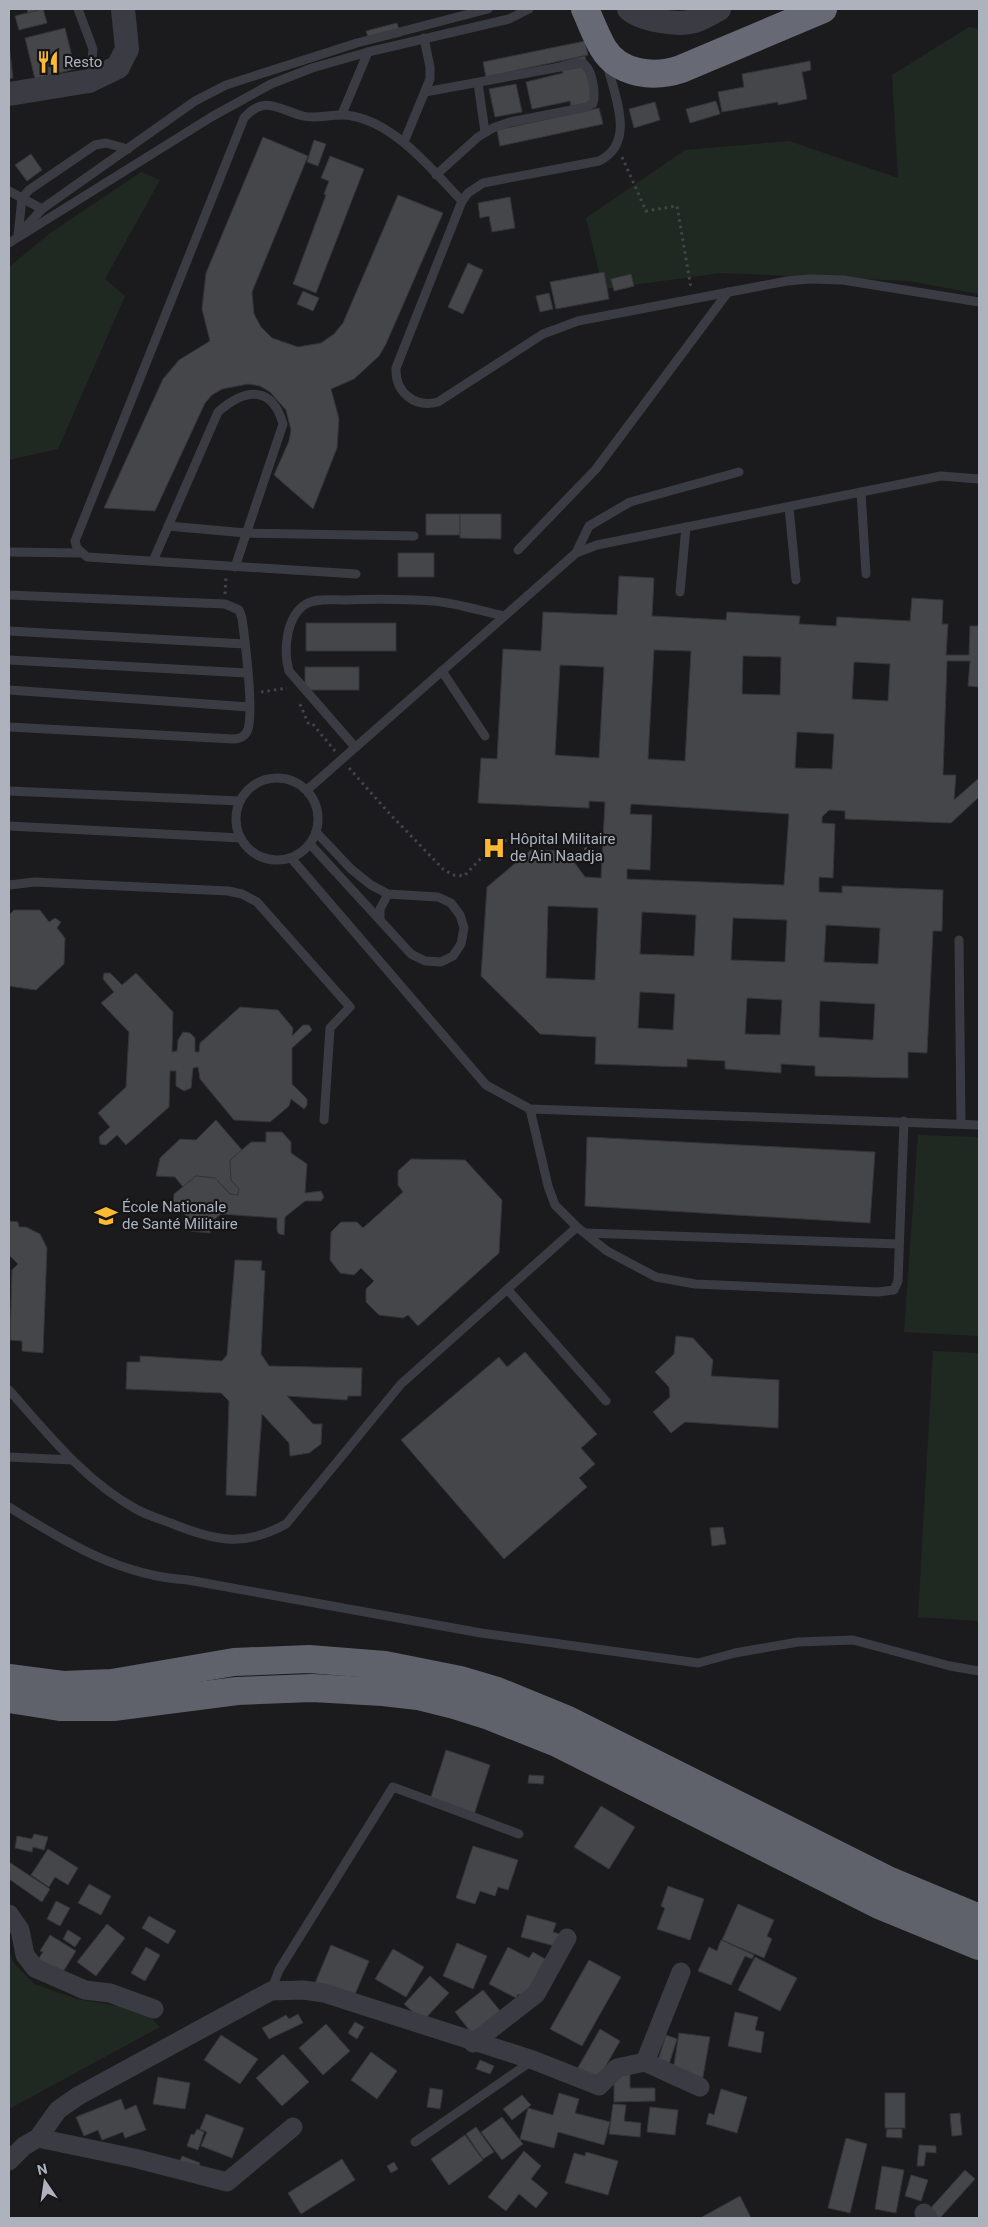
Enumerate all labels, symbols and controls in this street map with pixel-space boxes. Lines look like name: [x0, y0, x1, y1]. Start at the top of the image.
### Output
restaurant icon: Resto: [35, 49, 61, 75]
place label: Resto: [64, 53, 102, 71]
place label: Hôpital Militaire de Ain Naadja: [510, 830, 615, 865]
hospital icon: Hôpital Militaire de Ain Naadja: [481, 835, 507, 861]
place label: École Nationale de Santé Militaire: [122, 1198, 238, 1233]
school or university icon: École Nationale de Santé Militaire: [93, 1203, 119, 1229]
north arrow: [20, 2157, 70, 2207]
text: N: [35, 2160, 49, 2178]

